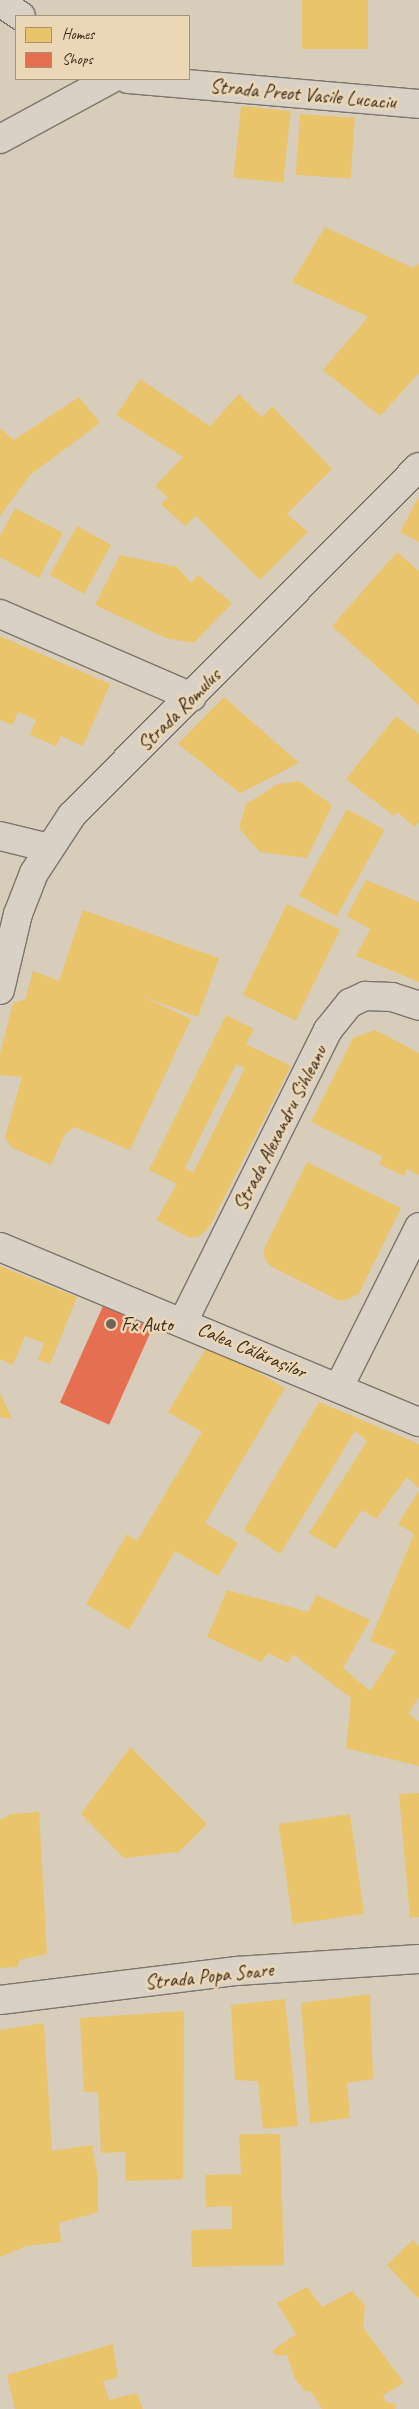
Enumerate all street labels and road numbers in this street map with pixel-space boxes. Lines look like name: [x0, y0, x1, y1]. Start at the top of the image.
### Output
street label: Strada Preot Vasile Lucaciu: [209, 74, 397, 114]
street label: Strada Romulus: [133, 664, 225, 756]
street label: Strada Alexandru Sihleanu: [228, 1041, 332, 1215]
street label: Calea Călărașilor: [194, 1316, 310, 1384]
street label: Strada Popa Soare: [144, 1957, 274, 1995]

